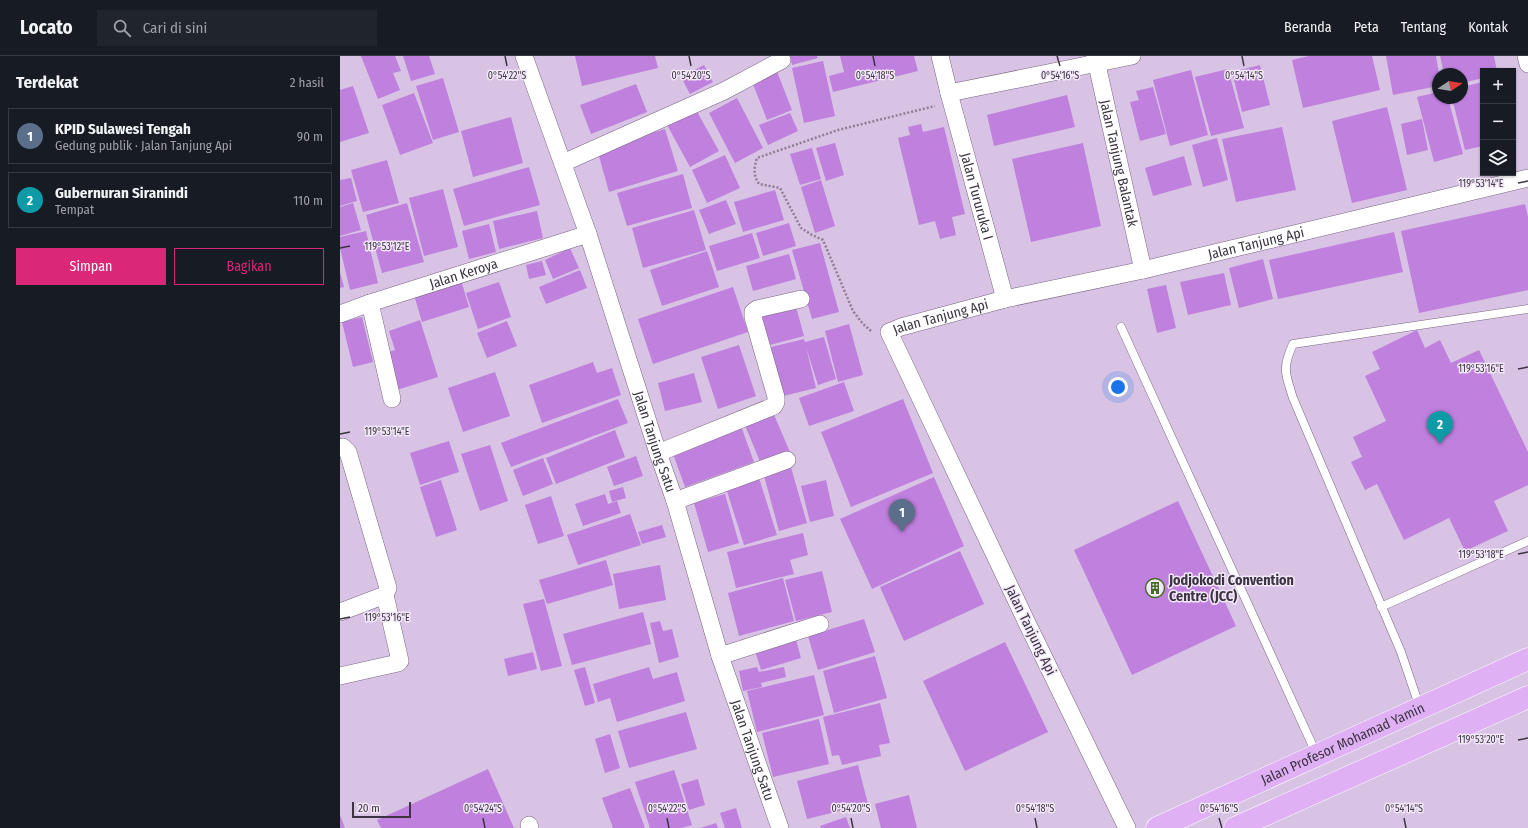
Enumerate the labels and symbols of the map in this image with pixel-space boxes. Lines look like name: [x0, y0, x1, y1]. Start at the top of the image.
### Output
north arrow: [1432, 68, 1468, 104]
text: 0°54'22"S: [488, 70, 526, 82]
text: 0°54'20"S: [671, 70, 711, 82]
text: 0°54'18"S: [856, 70, 894, 82]
text: 0°54'16"S: [1041, 70, 1079, 82]
text: 0°54'14"S: [1225, 70, 1263, 82]
street label: Jalan Tanjung Balantak: [1096, 98, 1141, 229]
street label: Jalan Tururuka I: [957, 151, 997, 242]
text: 119°53'14"E: [1459, 178, 1504, 190]
street label: Jalan Tanjung Api: [1206, 224, 1306, 263]
text: 119°53'12"E: [364, 241, 410, 253]
street label: Jalan Keroya: [427, 255, 500, 293]
street label: Jalan Tanjung Api: [890, 296, 990, 339]
text: 119°53'16"E: [1458, 363, 1504, 375]
your location: [1108, 377, 1128, 397]
street label: Jalan Tanjung Satu: [630, 389, 679, 494]
pin: 2: [1427, 411, 1453, 444]
text: 119°53'14"E: [365, 426, 410, 438]
pin: 1: [889, 499, 915, 532]
text: 119°53'18"E: [1458, 549, 1504, 561]
place label: Jodjokodi Convention Centre (JCC): [1168, 572, 1294, 605]
building icon: Jodjokodi Convention Centre (JCC): [1144, 577, 1166, 599]
street label: Jalan Tanjung Api: [1001, 582, 1060, 678]
text: 119°53'16"E: [364, 612, 410, 624]
street label: Jalan Tanjung Satu: [727, 698, 778, 803]
street label: Jalan Profesor Mohamad Yamin: [1258, 699, 1427, 788]
text: 119°53'20"E: [1458, 734, 1504, 746]
scale bar: [352, 800, 411, 819]
text: 0°54'24"S: [464, 803, 502, 815]
text: 0°54'22"S: [648, 803, 686, 815]
text: 0°54'20"S: [831, 803, 871, 815]
text: 0°54'18"S: [1016, 803, 1054, 815]
text: 0°54'16"S: [1200, 803, 1238, 815]
text: 0°54'14"S: [1385, 803, 1423, 815]

